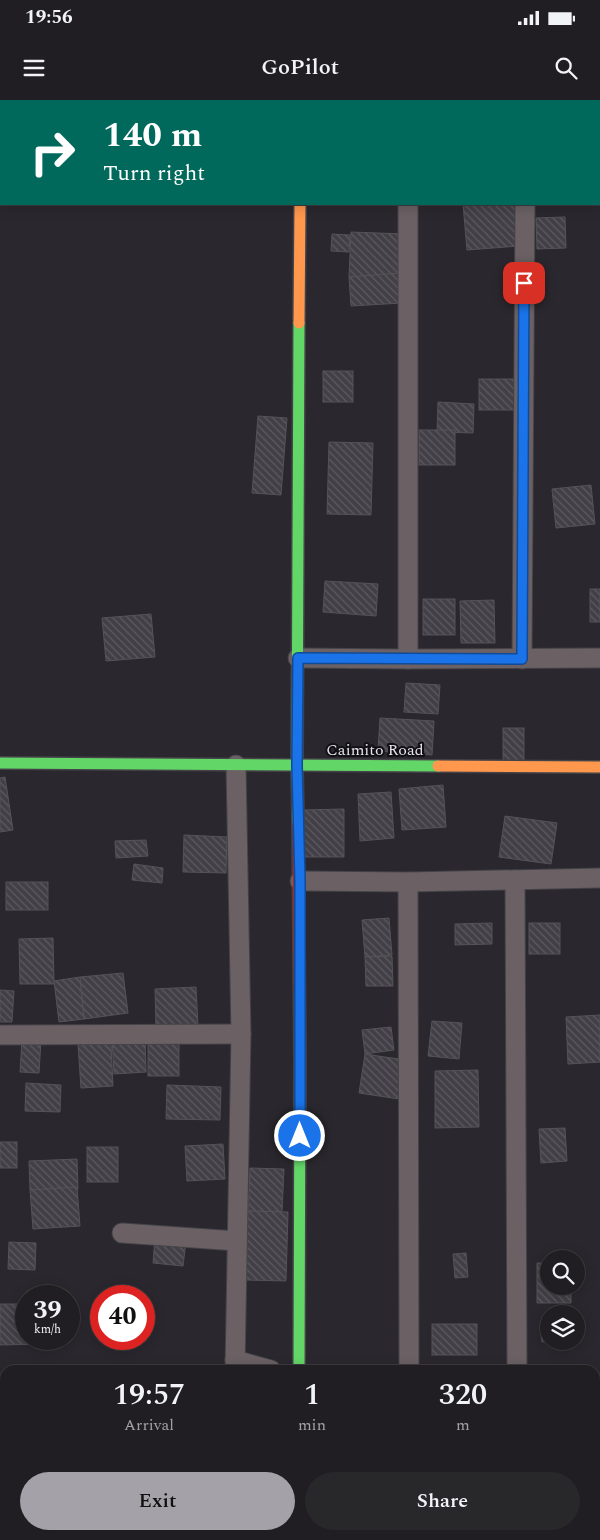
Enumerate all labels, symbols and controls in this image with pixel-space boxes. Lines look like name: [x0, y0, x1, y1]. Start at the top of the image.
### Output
text: 19:56: [25, 3, 73, 32]
text: GoPilot: [261, 51, 339, 84]
icon: menu: [20, 54, 48, 82]
icon: search: [552, 54, 580, 82]
text: 140 m: [103, 109, 202, 162]
icon: right: [20, 120, 85, 185]
text: Turn right: [103, 157, 205, 190]
pin: [503, 262, 545, 304]
icon: arrive: [510, 269, 538, 297]
street label: Caimito Road: [326, 738, 424, 762]
position arrow: [273, 1109, 325, 1161]
map controls: [540, 1250, 585, 1350]
button: search: [540, 1250, 585, 1295]
speed limit sign: 40: [90, 1285, 155, 1350]
text: 39: [33, 1292, 62, 1330]
button: layers: [540, 1305, 585, 1350]
text: km/h: [34, 1320, 61, 1339]
text: 19:57: [113, 1372, 185, 1418]
text: 1: [304, 1372, 320, 1418]
text: 320: [439, 1372, 487, 1418]
text: Arrival: [124, 1413, 174, 1437]
text: min: [298, 1413, 326, 1437]
text: m: [456, 1413, 470, 1437]
button: Exit: [20, 1472, 295, 1530]
button: Share: [305, 1472, 580, 1530]

